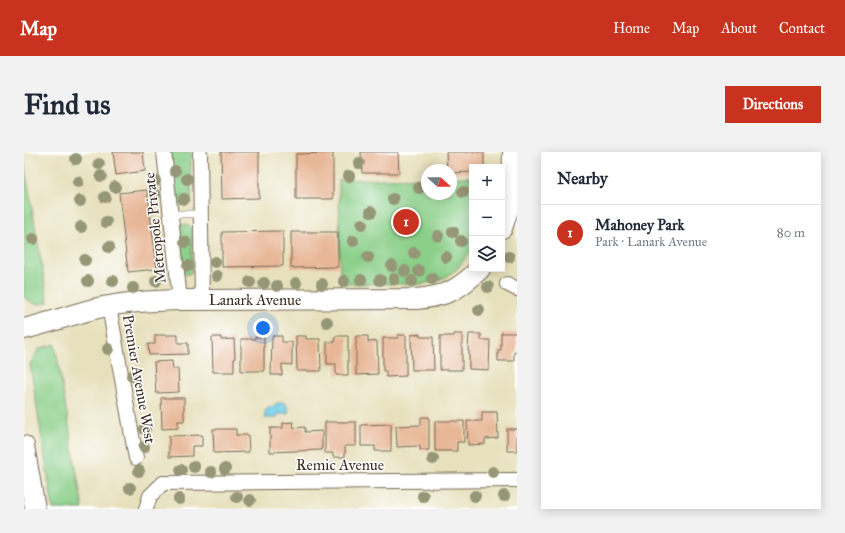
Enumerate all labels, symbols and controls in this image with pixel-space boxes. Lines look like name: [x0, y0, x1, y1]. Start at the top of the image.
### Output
text: Map: [20, 17, 57, 40]
text: Home: [613, 20, 650, 37]
text: Map: [672, 20, 699, 37]
text: About: [721, 20, 757, 37]
text: Contact: [779, 20, 825, 37]
button: Directions: [725, 86, 821, 123]
text: Find us: [24, 87, 110, 122]
north arrow: [421, 164, 457, 200]
map controls: [469, 164, 505, 272]
button: +: [469, 164, 505, 200]
text: Nearby: [557, 168, 608, 189]
street label: Metropole Private: [140, 171, 170, 285]
button: −: [469, 200, 505, 236]
pin: 1: [393, 207, 419, 237]
text: Mahoney Park: [595, 216, 684, 234]
text: 1: [567, 225, 573, 241]
text: 80 m: [777, 225, 805, 241]
text: Park · Lanark Avenue: [595, 234, 707, 250]
button: layers: [469, 236, 505, 272]
street label: Lanark Avenue: [209, 291, 301, 309]
street label: Premier Avenue West: [119, 313, 159, 446]
your location: [253, 318, 273, 338]
street label: Remic Avenue: [296, 456, 384, 474]

